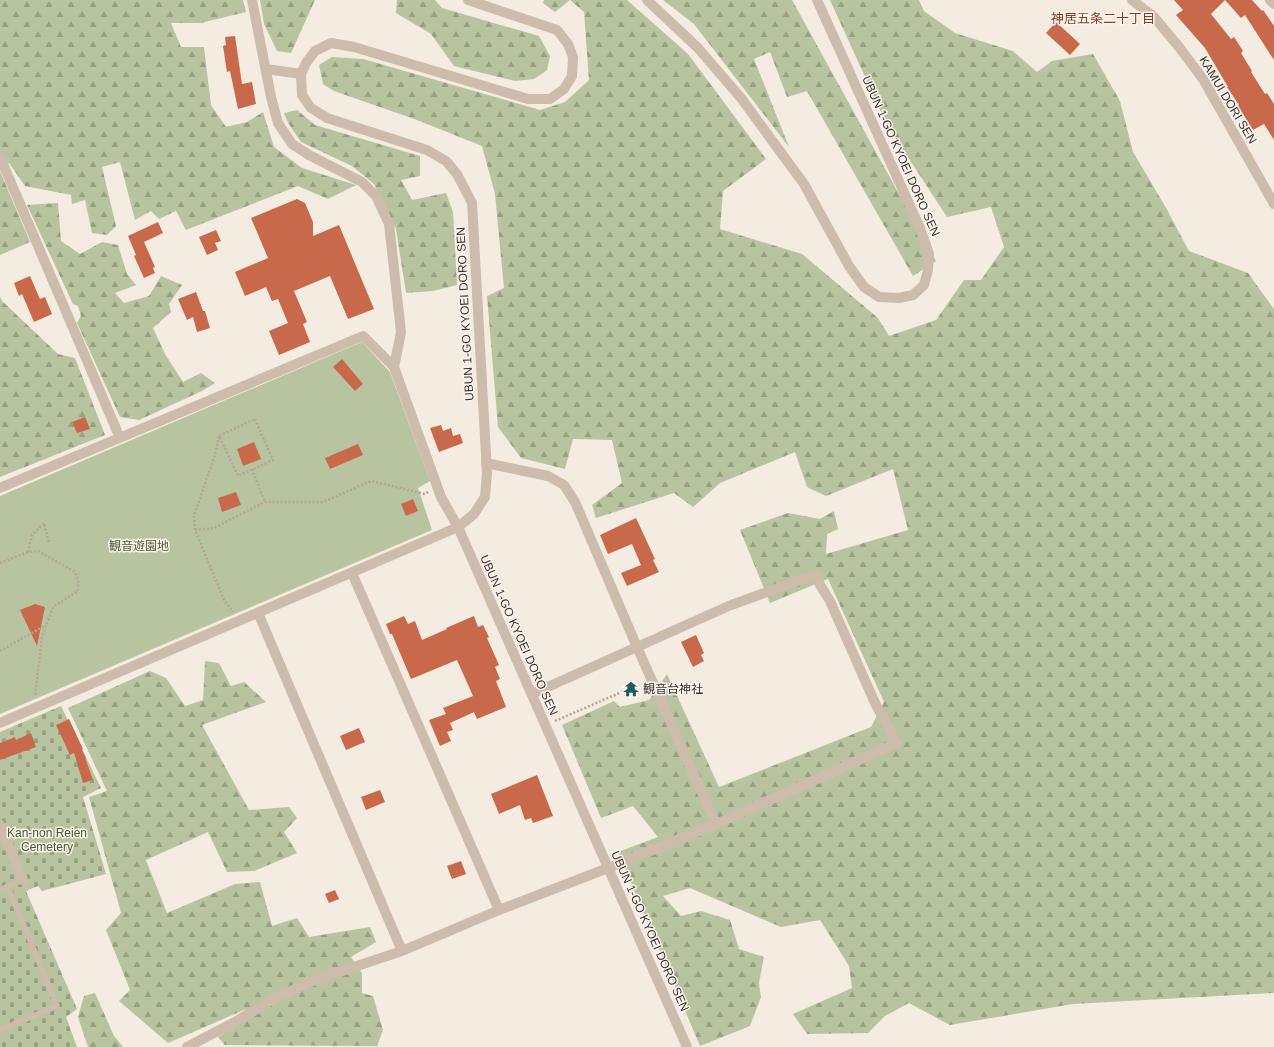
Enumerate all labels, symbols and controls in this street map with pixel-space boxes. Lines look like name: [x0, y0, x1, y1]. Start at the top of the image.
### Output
district label: 神居五条二十丁目: [1051, 11, 1155, 26]
street label: KAMUI DORI SEN: [1196, 54, 1260, 146]
street label: UBUN 1-GO KYOEI DORO SEN: [859, 74, 943, 238]
street label: UBUN 1-GO KYOEI DORO SEN: [453, 227, 477, 401]
park label: 観音遊園地: [109, 539, 169, 553]
street label: UBUN 1-GO KYOEI DORO SEN: [477, 553, 561, 717]
temple icon: 観音台神社: [622, 680, 640, 698]
place label: 観音台神社: [643, 682, 703, 696]
park label: Kan-non Reien Cemetery: [7, 826, 87, 854]
street label: UBUN 1-GO KYOEI DORO SEN: [608, 849, 692, 1013]

